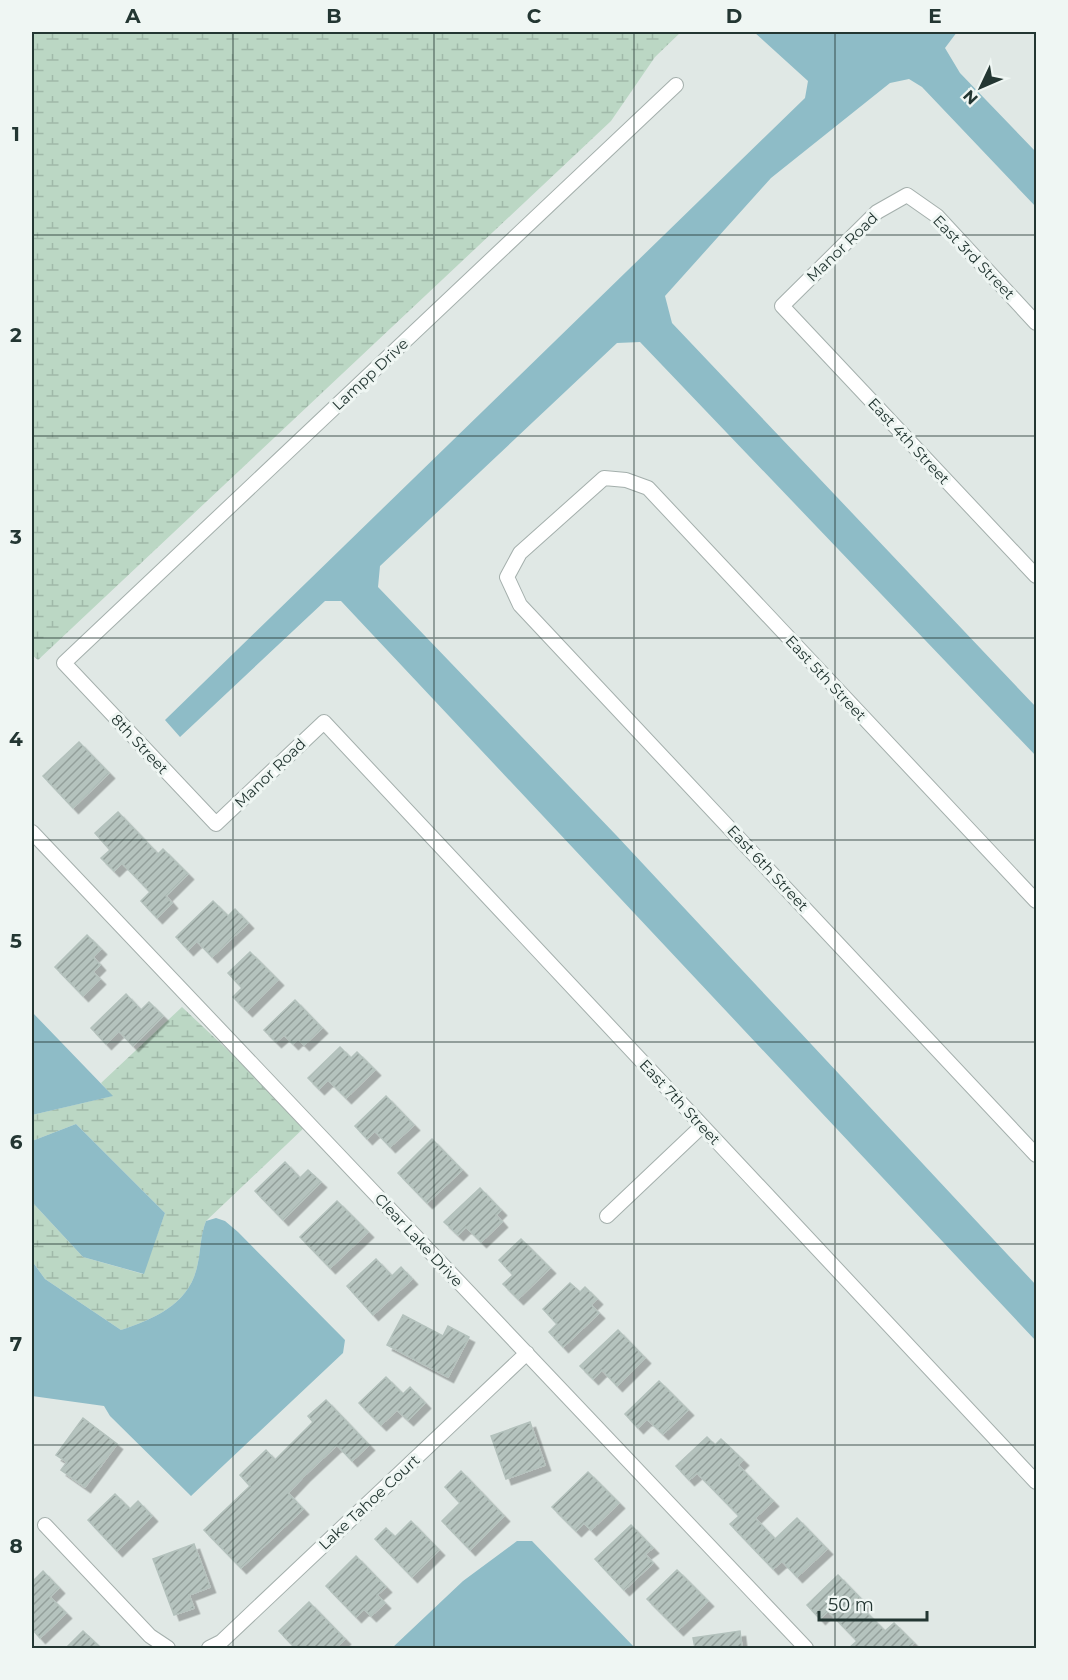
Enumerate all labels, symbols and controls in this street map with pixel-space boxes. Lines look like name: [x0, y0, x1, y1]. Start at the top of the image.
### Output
text: A: [124, 4, 141, 28]
text: B: [326, 4, 342, 28]
text: C: [527, 4, 542, 28]
text: D: [726, 4, 742, 28]
text: E: [928, 4, 942, 28]
north arrow: [951, 57, 1011, 117]
text: N: [959, 86, 982, 108]
text: 1: [12, 122, 20, 146]
street label: Manor Road: [802, 208, 882, 286]
street label: East 3rd Street: [929, 211, 1019, 303]
text: 2: [10, 323, 22, 347]
street label: Lampp Drive: [328, 334, 412, 414]
street label: East 4th Street: [864, 394, 954, 488]
text: 3: [9, 525, 22, 549]
street label: East 5th Street: [782, 631, 870, 725]
street label: 8th Street: [107, 710, 173, 778]
text: 4: [9, 727, 23, 751]
street label: Manor Road: [230, 734, 310, 812]
street label: East 6th Street: [723, 821, 813, 915]
text: 5: [10, 929, 22, 953]
street label: East 7th Street: [635, 1055, 725, 1149]
text: 6: [10, 1130, 23, 1154]
street label: Clear Lake Drive: [371, 1189, 467, 1291]
text: 7: [10, 1332, 22, 1356]
street label: Lake Tahoe Court: [315, 1450, 423, 1554]
text: 8: [9, 1534, 23, 1558]
scale bar: [819, 1584, 927, 1622]
text: 50 m: [828, 1594, 874, 1616]

